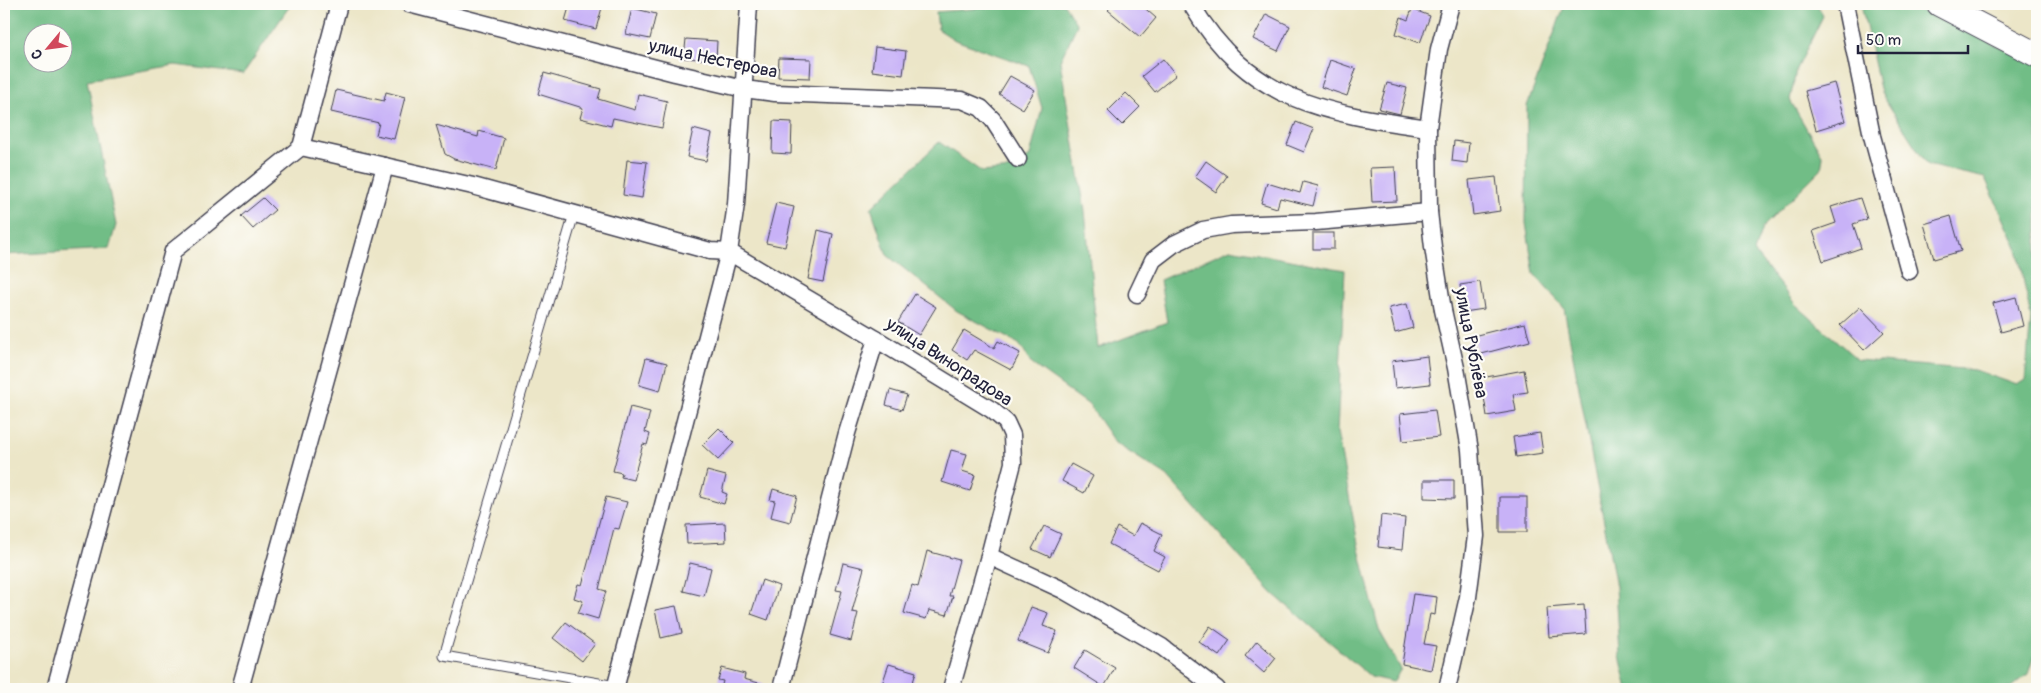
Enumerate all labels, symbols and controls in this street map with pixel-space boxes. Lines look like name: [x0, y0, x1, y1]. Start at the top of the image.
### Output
north arrow: [22, 22, 72, 72]
scale bar: [1858, 22, 1968, 54]
text: 50 m: [1866, 31, 1901, 50]
street label: улица Нестерова: [646, 34, 779, 84]
text: С: [27, 46, 47, 62]
street label: улица Рублёва: [1449, 285, 1493, 400]
street label: улица Виноградова: [881, 312, 1017, 411]

